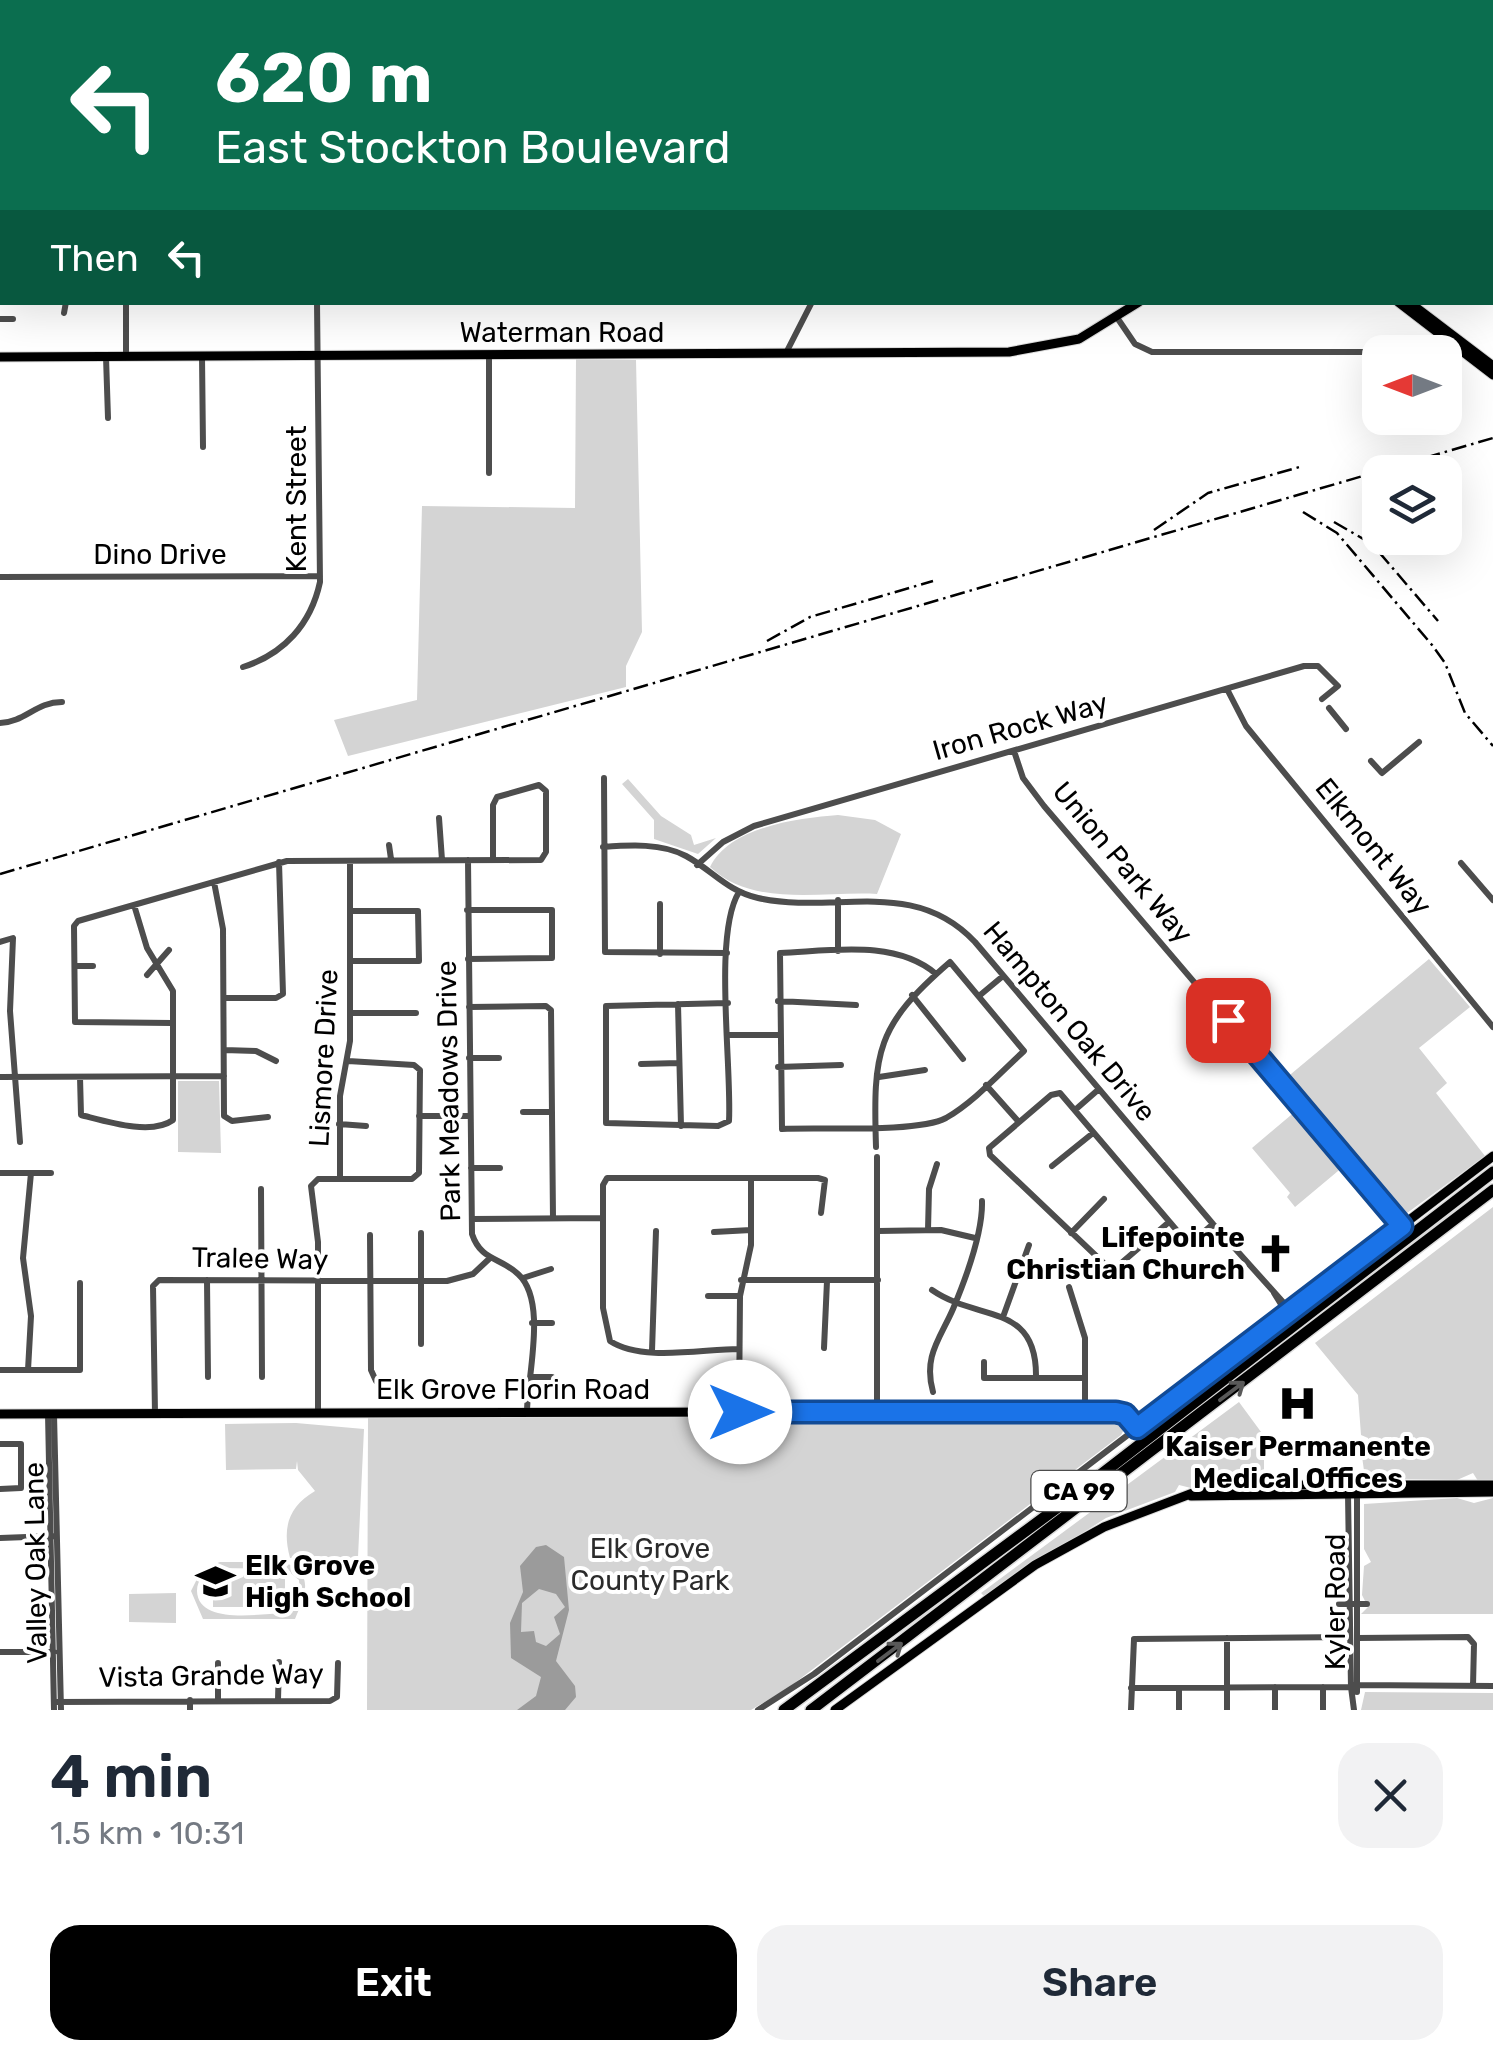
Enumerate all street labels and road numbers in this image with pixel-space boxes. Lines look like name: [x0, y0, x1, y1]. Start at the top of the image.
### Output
street label: Waterman Road: [460, 316, 664, 349]
street label: Kent Street: [280, 425, 313, 573]
street label: Dino Drive: [93, 538, 227, 571]
street label: Iron Rock Way: [929, 686, 1111, 767]
street label: Elkmont Way: [1309, 772, 1439, 921]
street label: Union Park Way: [1046, 775, 1200, 950]
street label: Hampton Oak Drive: [976, 915, 1163, 1128]
street label: Park Meadows Drive: [430, 960, 467, 1222]
street label: Lismore Drive: [302, 968, 345, 1148]
street label: Tralee Way: [191, 1241, 329, 1276]
street label: Elk Grove Florin Road: [376, 1373, 650, 1406]
street label: Valley Oak Lane: [17, 1462, 54, 1664]
road number: CA 99: [1032, 1471, 1126, 1511]
street label: Kyler Road: [1319, 1534, 1352, 1670]
street label: Vista Grande Way: [98, 1657, 324, 1694]

